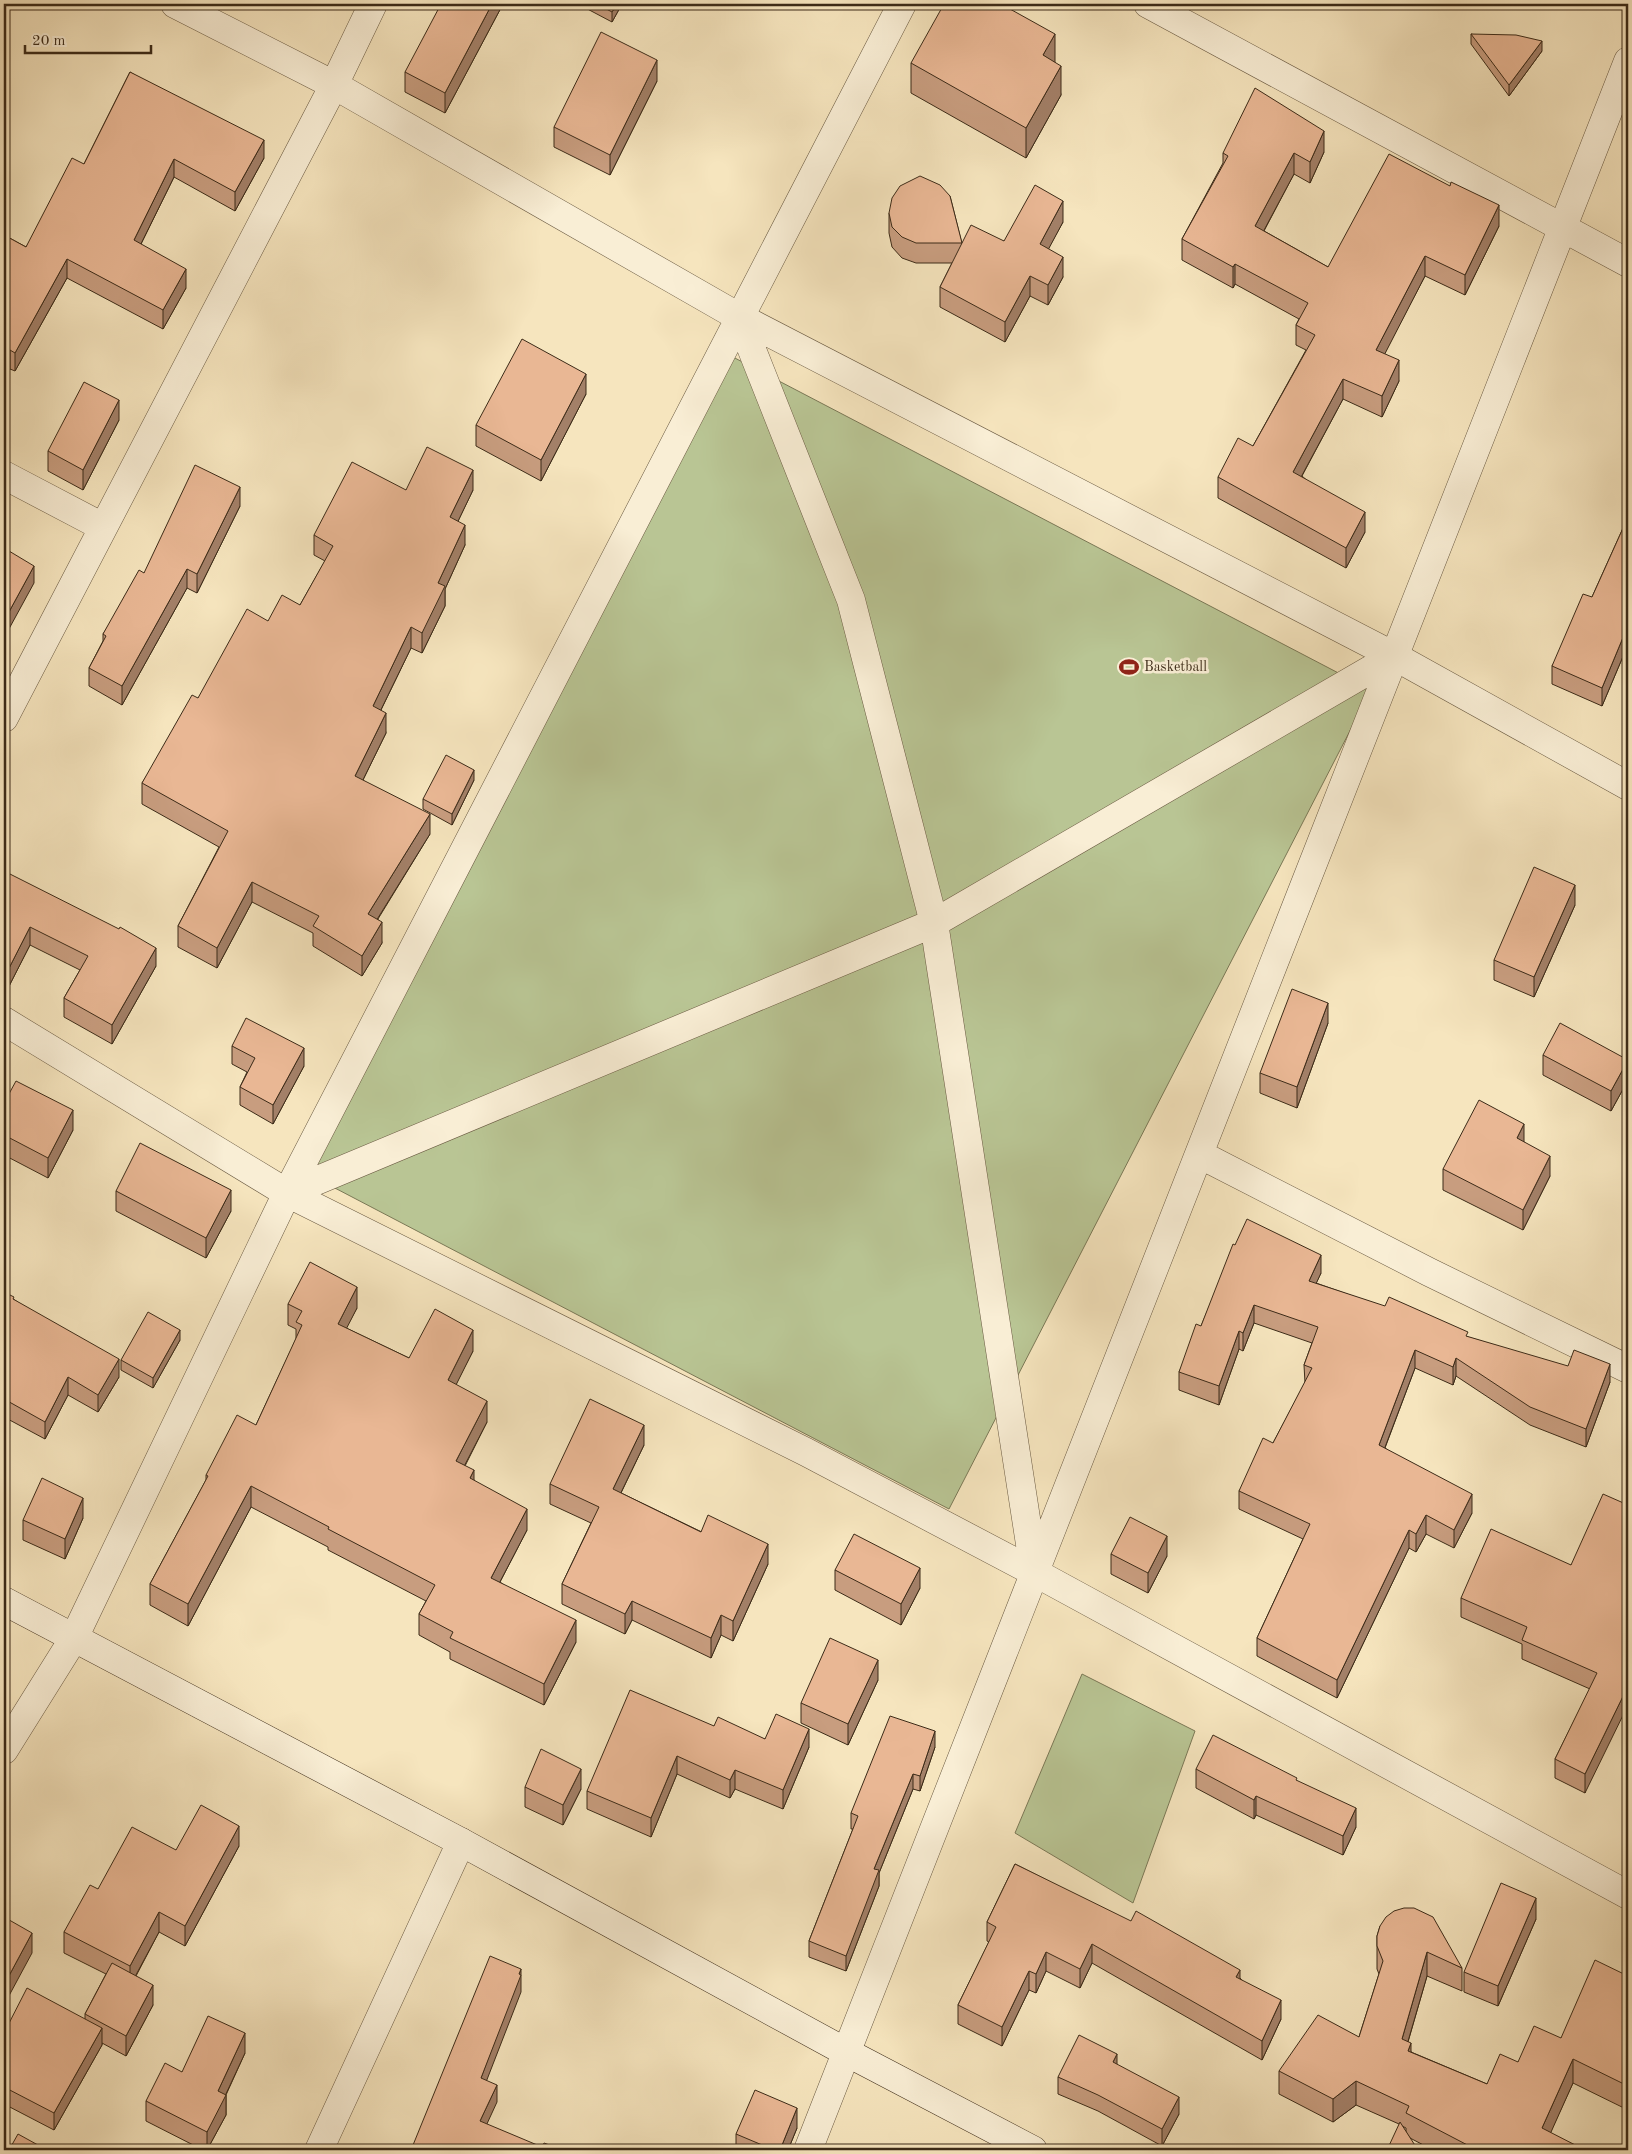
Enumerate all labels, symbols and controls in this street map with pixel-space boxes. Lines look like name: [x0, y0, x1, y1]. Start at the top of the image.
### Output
scale bar: [25, 22, 151, 54]
text: 20 m: [32, 34, 66, 49]
sports icon: Basketball: [1118, 656, 1140, 678]
place label: Basketball: [1144, 660, 1207, 674]

